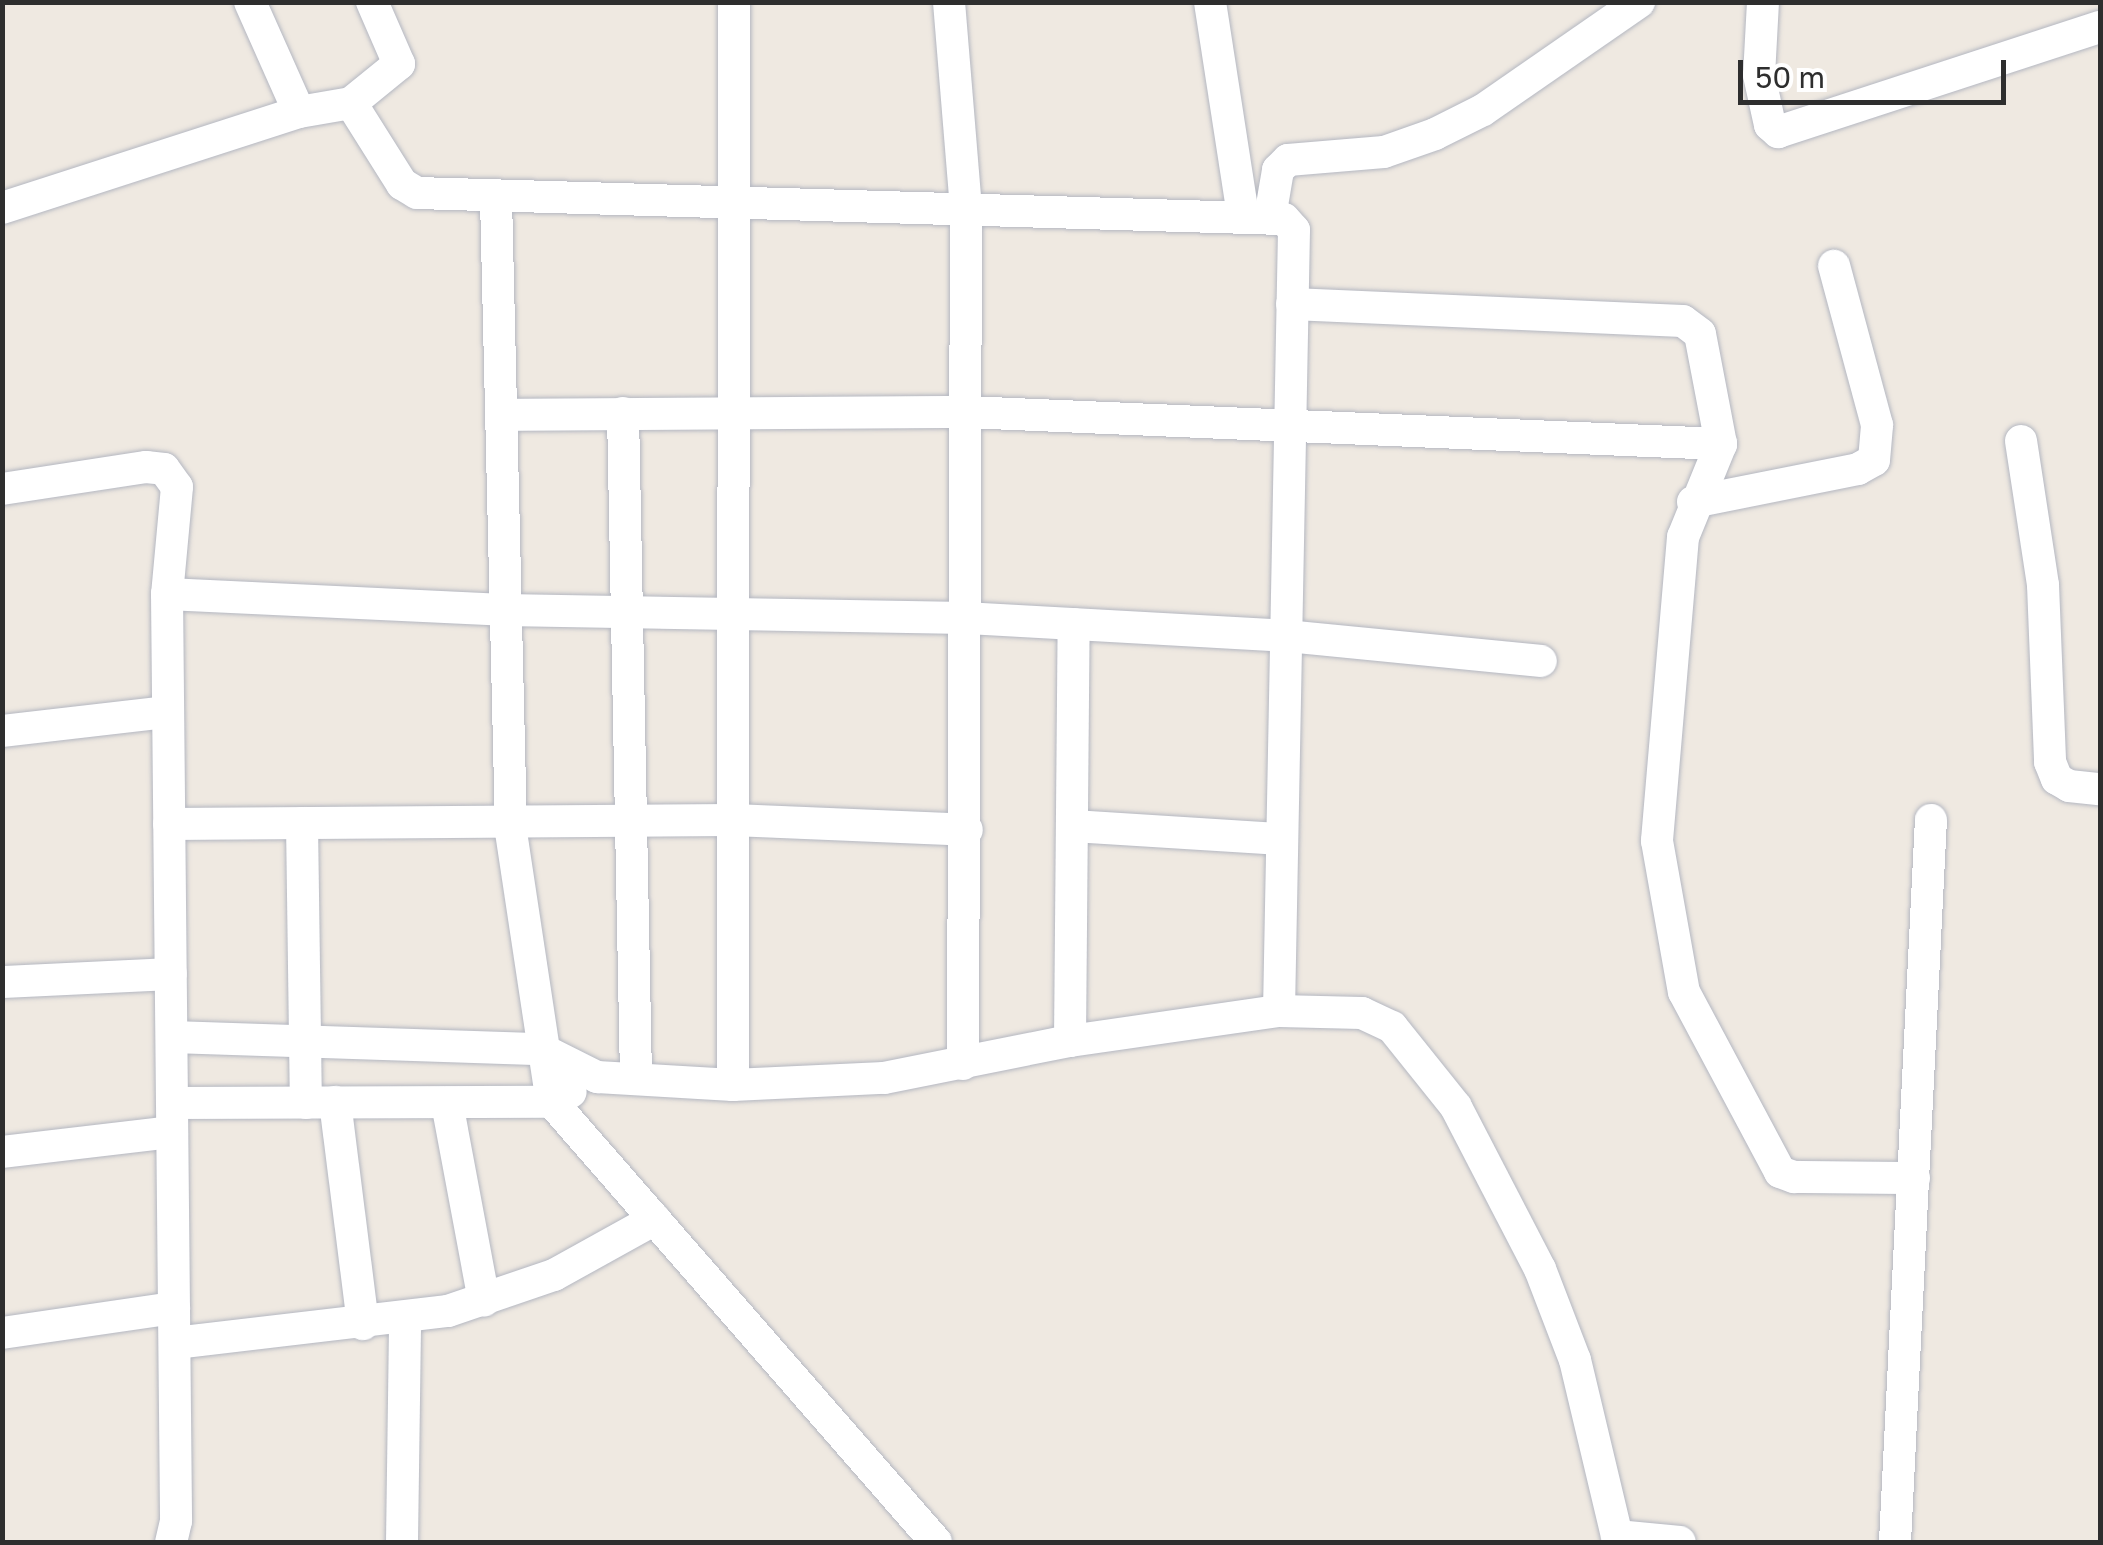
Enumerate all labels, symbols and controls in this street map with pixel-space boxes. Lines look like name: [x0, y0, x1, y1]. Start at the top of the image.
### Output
scale bar: [1743, 40, 2010, 102]
text: 50 m: [1755, 59, 1825, 95]

